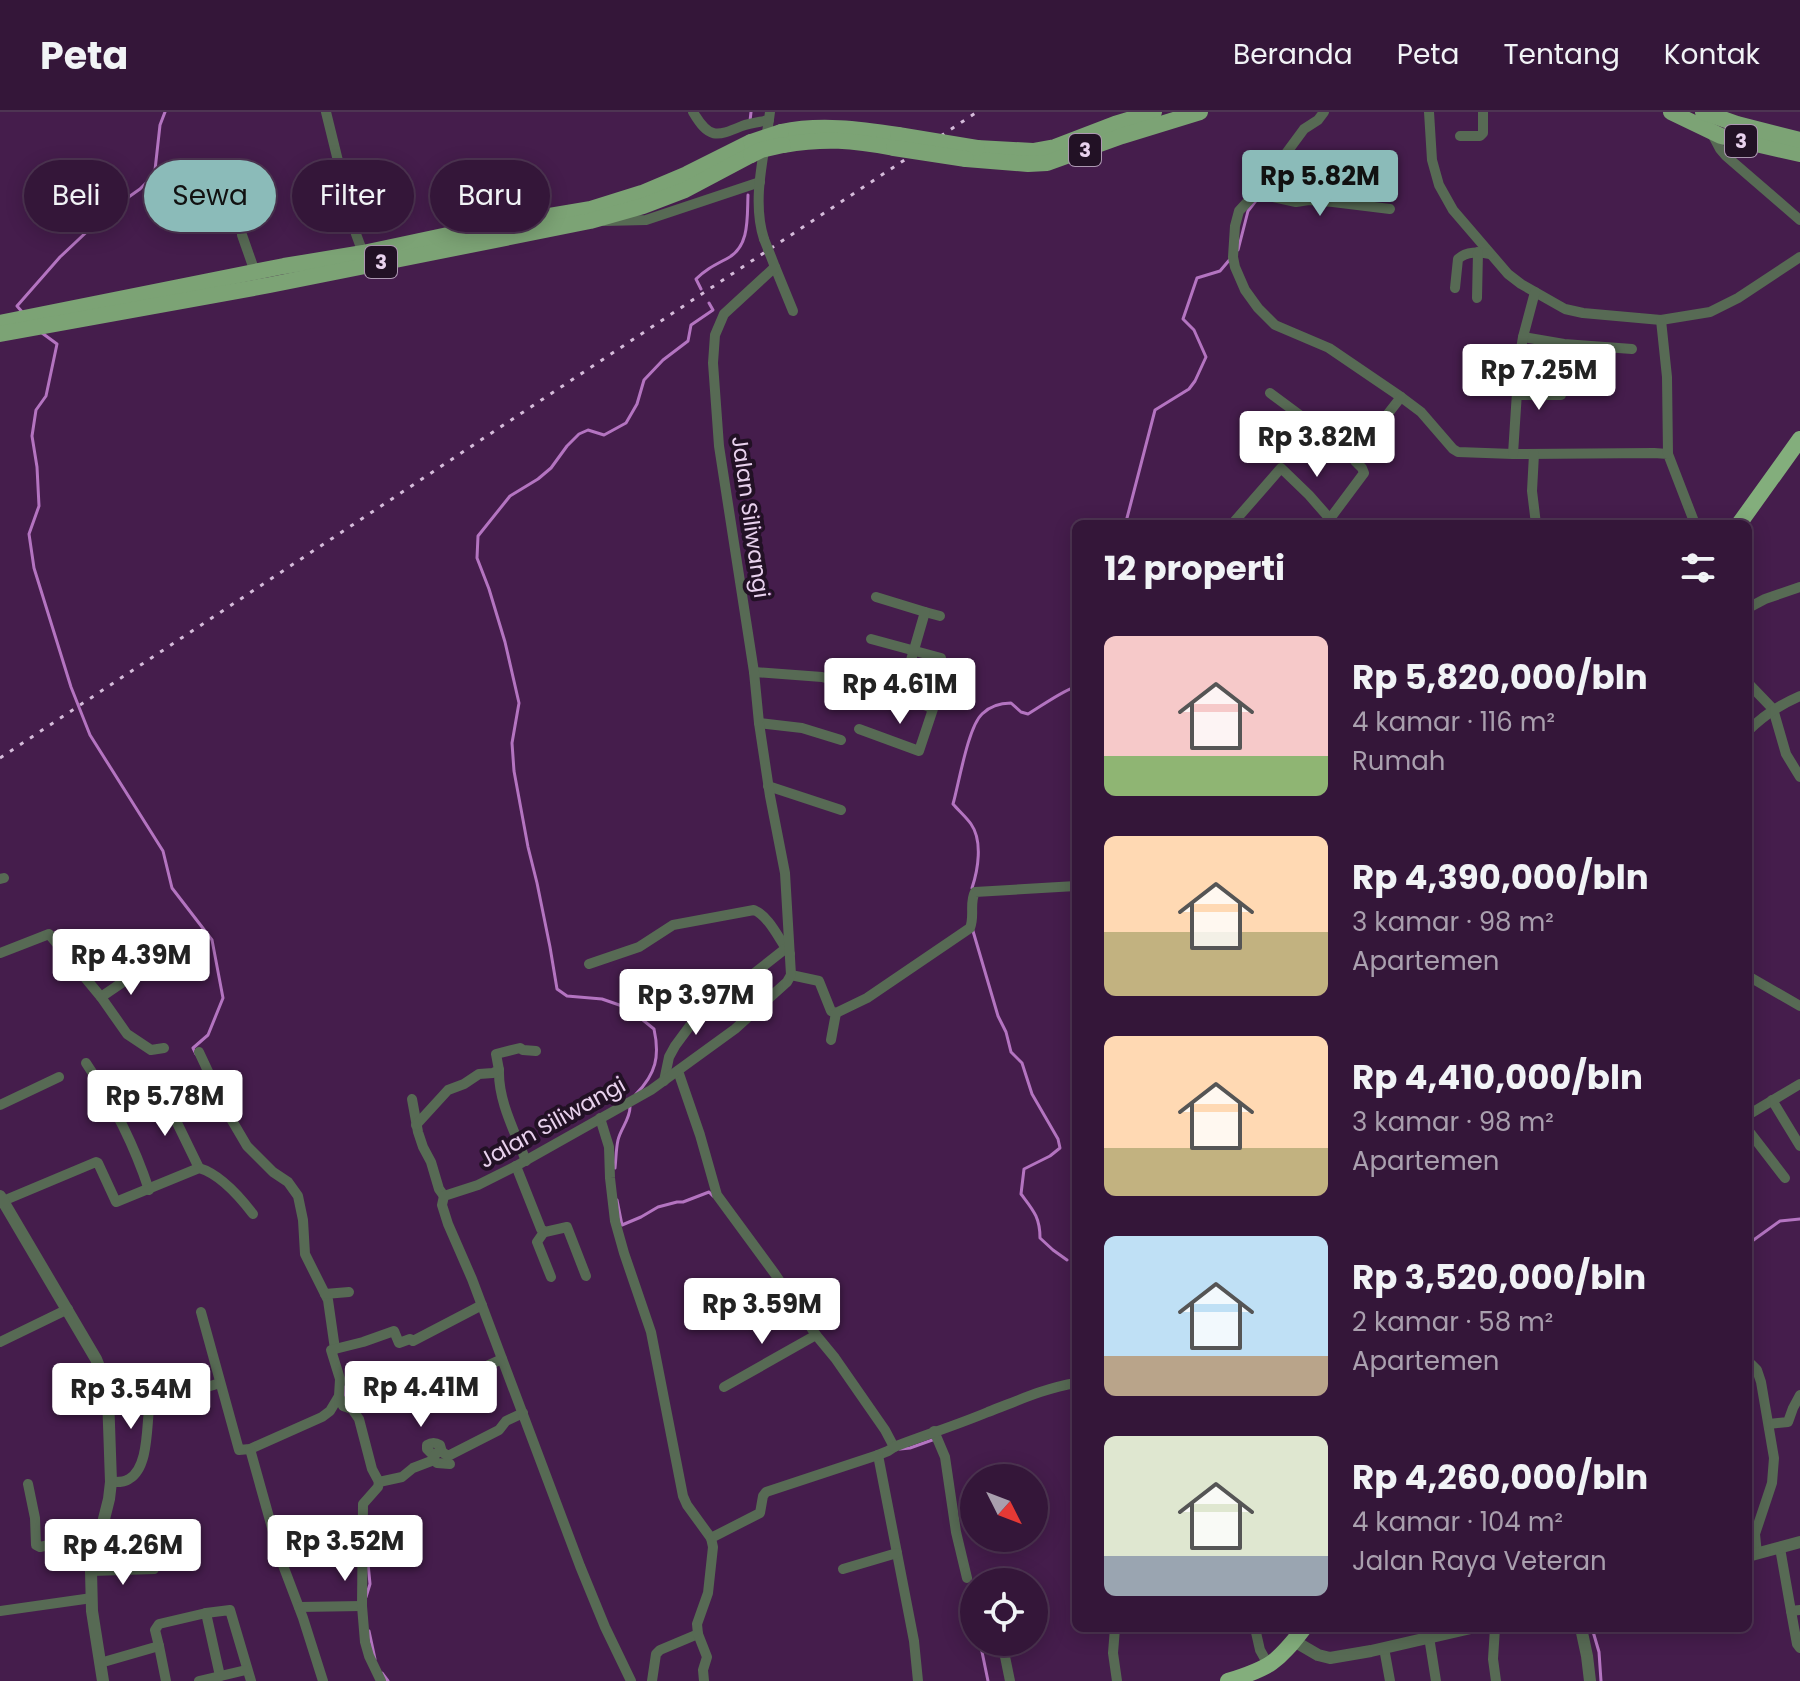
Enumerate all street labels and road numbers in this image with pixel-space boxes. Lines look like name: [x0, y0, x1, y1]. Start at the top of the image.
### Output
road number: 3: [1725, 125, 1757, 157]
road number: 3: [1069, 134, 1101, 166]
road number: 3: [365, 246, 397, 278]
street label: Jalan Siliwangi: [724, 434, 777, 600]
street label: Jalan Siliwangi: [473, 1069, 631, 1176]

